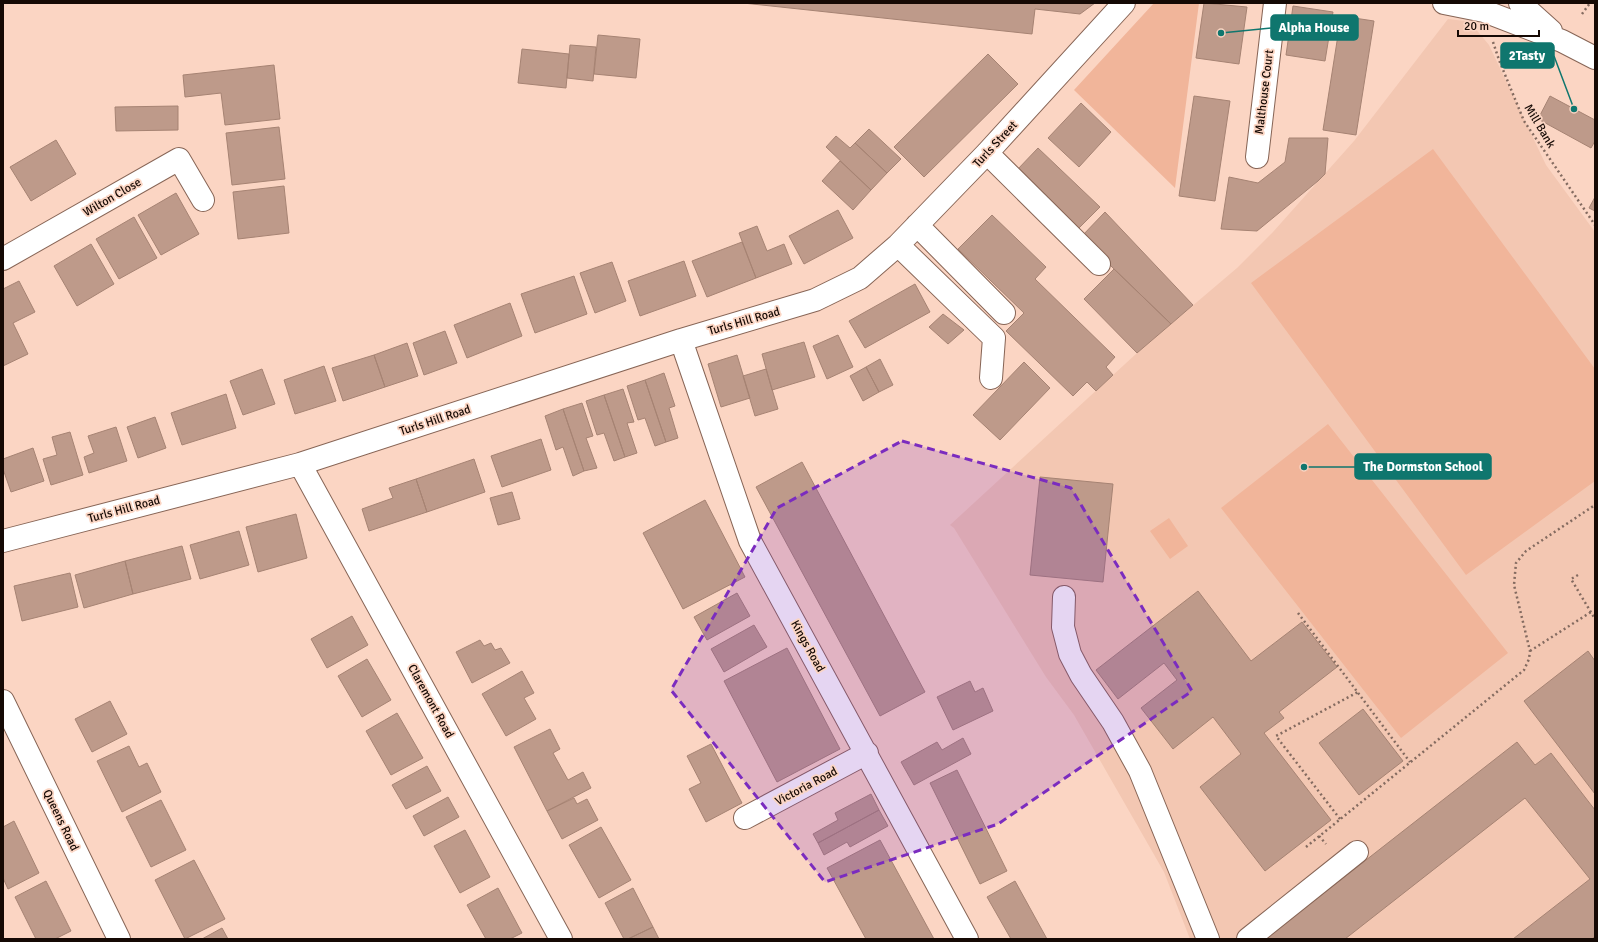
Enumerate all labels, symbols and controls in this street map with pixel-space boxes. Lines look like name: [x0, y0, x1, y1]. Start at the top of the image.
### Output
scale bar: [1458, 12, 1539, 38]
callout: Alpha House: [1271, 15, 1358, 40]
text: 20 m: [1464, 19, 1489, 34]
text: Alpha House: [1279, 20, 1350, 36]
callout: 2Tasty: [1501, 43, 1554, 68]
text: 2Tasty: [1509, 48, 1546, 64]
street label: Malthouse Court: [1252, 49, 1277, 135]
street label: Mill Bank: [1521, 102, 1558, 151]
street label: Turls Street: [970, 118, 1021, 171]
street label: Wilton Close: [81, 175, 144, 220]
street label: Turls Hill Road: [707, 304, 782, 339]
street label: Turls Hill Road: [398, 402, 473, 439]
callout: The Dormston School: [1355, 454, 1491, 479]
text: The Dormston School: [1363, 459, 1483, 475]
street label: Turls Hill Road: [87, 493, 162, 526]
street label: Kings Road: [787, 618, 828, 675]
street label: Claremont Road: [404, 662, 457, 741]
street label: Victoria Road: [773, 764, 840, 809]
street label: Queens Road: [39, 787, 82, 853]

